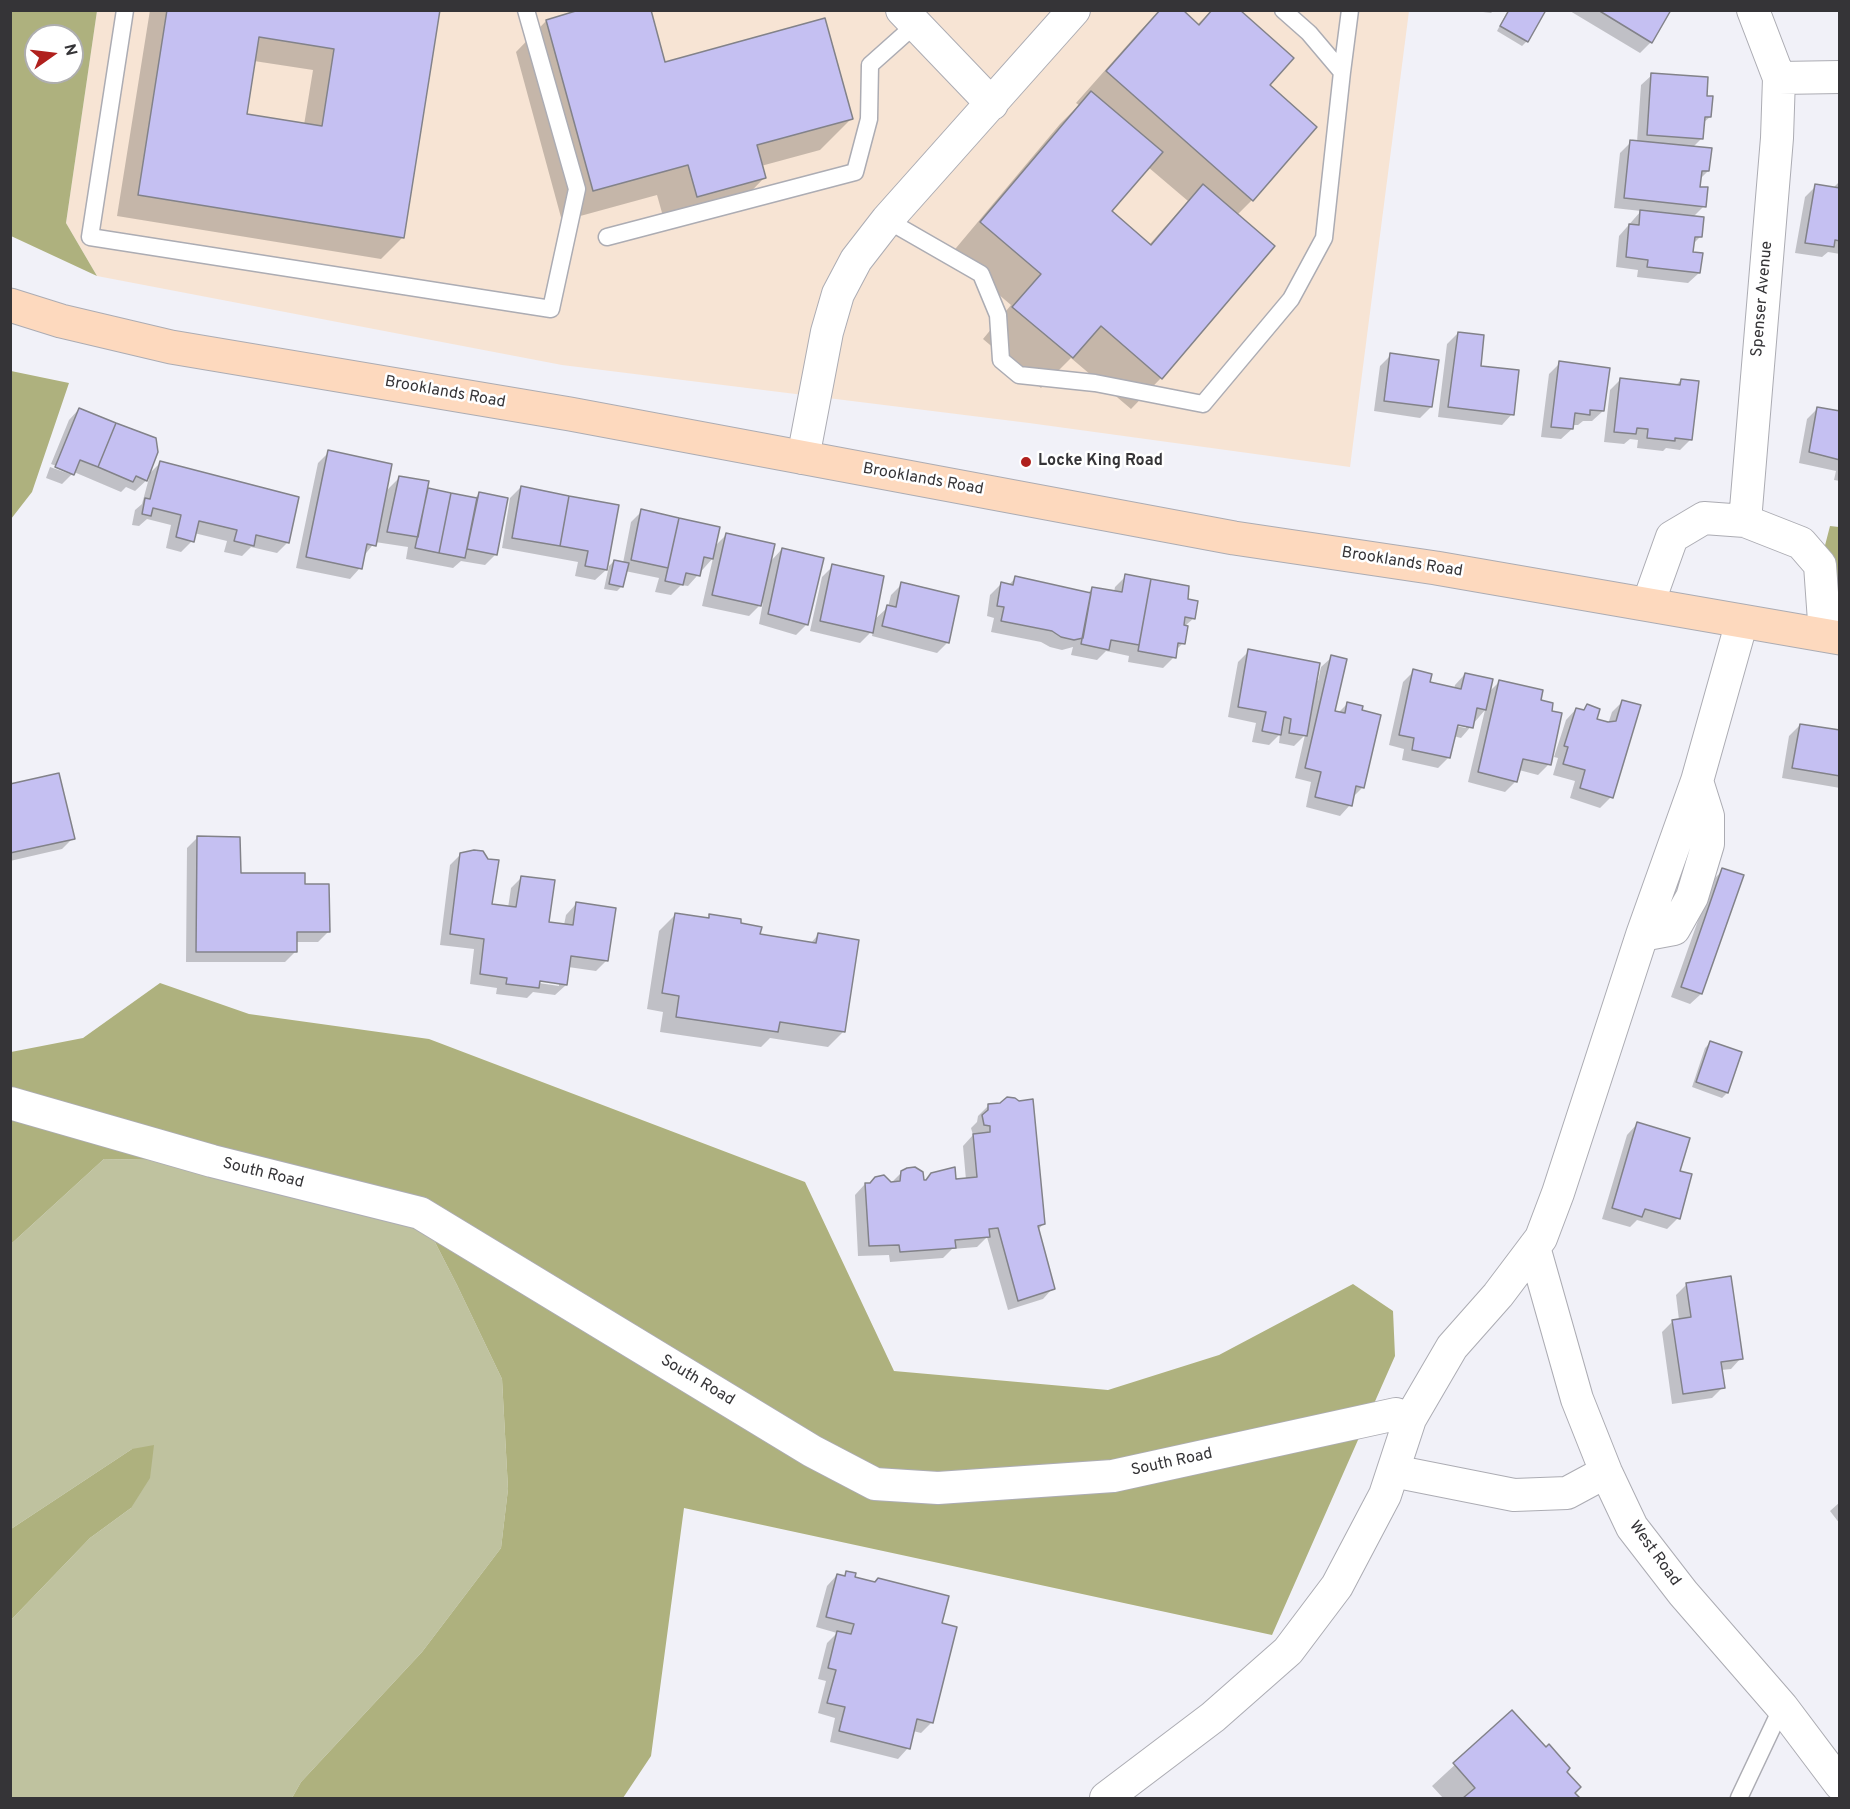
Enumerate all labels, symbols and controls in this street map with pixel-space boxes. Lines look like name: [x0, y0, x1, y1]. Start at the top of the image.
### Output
north arrow: [24, 24, 84, 84]
text: N: [58, 42, 81, 58]
street label: Spenser Avenue: [1748, 240, 1778, 358]
street label: Brooklands Road: [383, 373, 507, 413]
place label: Locke King Road: [1038, 452, 1163, 472]
marker: Locke King Road: [1019, 455, 1033, 469]
street label: Brooklands Road: [861, 460, 985, 500]
street label: Brooklands Road: [1340, 544, 1464, 582]
street label: South Road: [221, 1155, 305, 1193]
street label: South Road: [657, 1351, 737, 1411]
street label: South Road: [1130, 1445, 1214, 1481]
street label: West Road: [1624, 1518, 1684, 1590]

